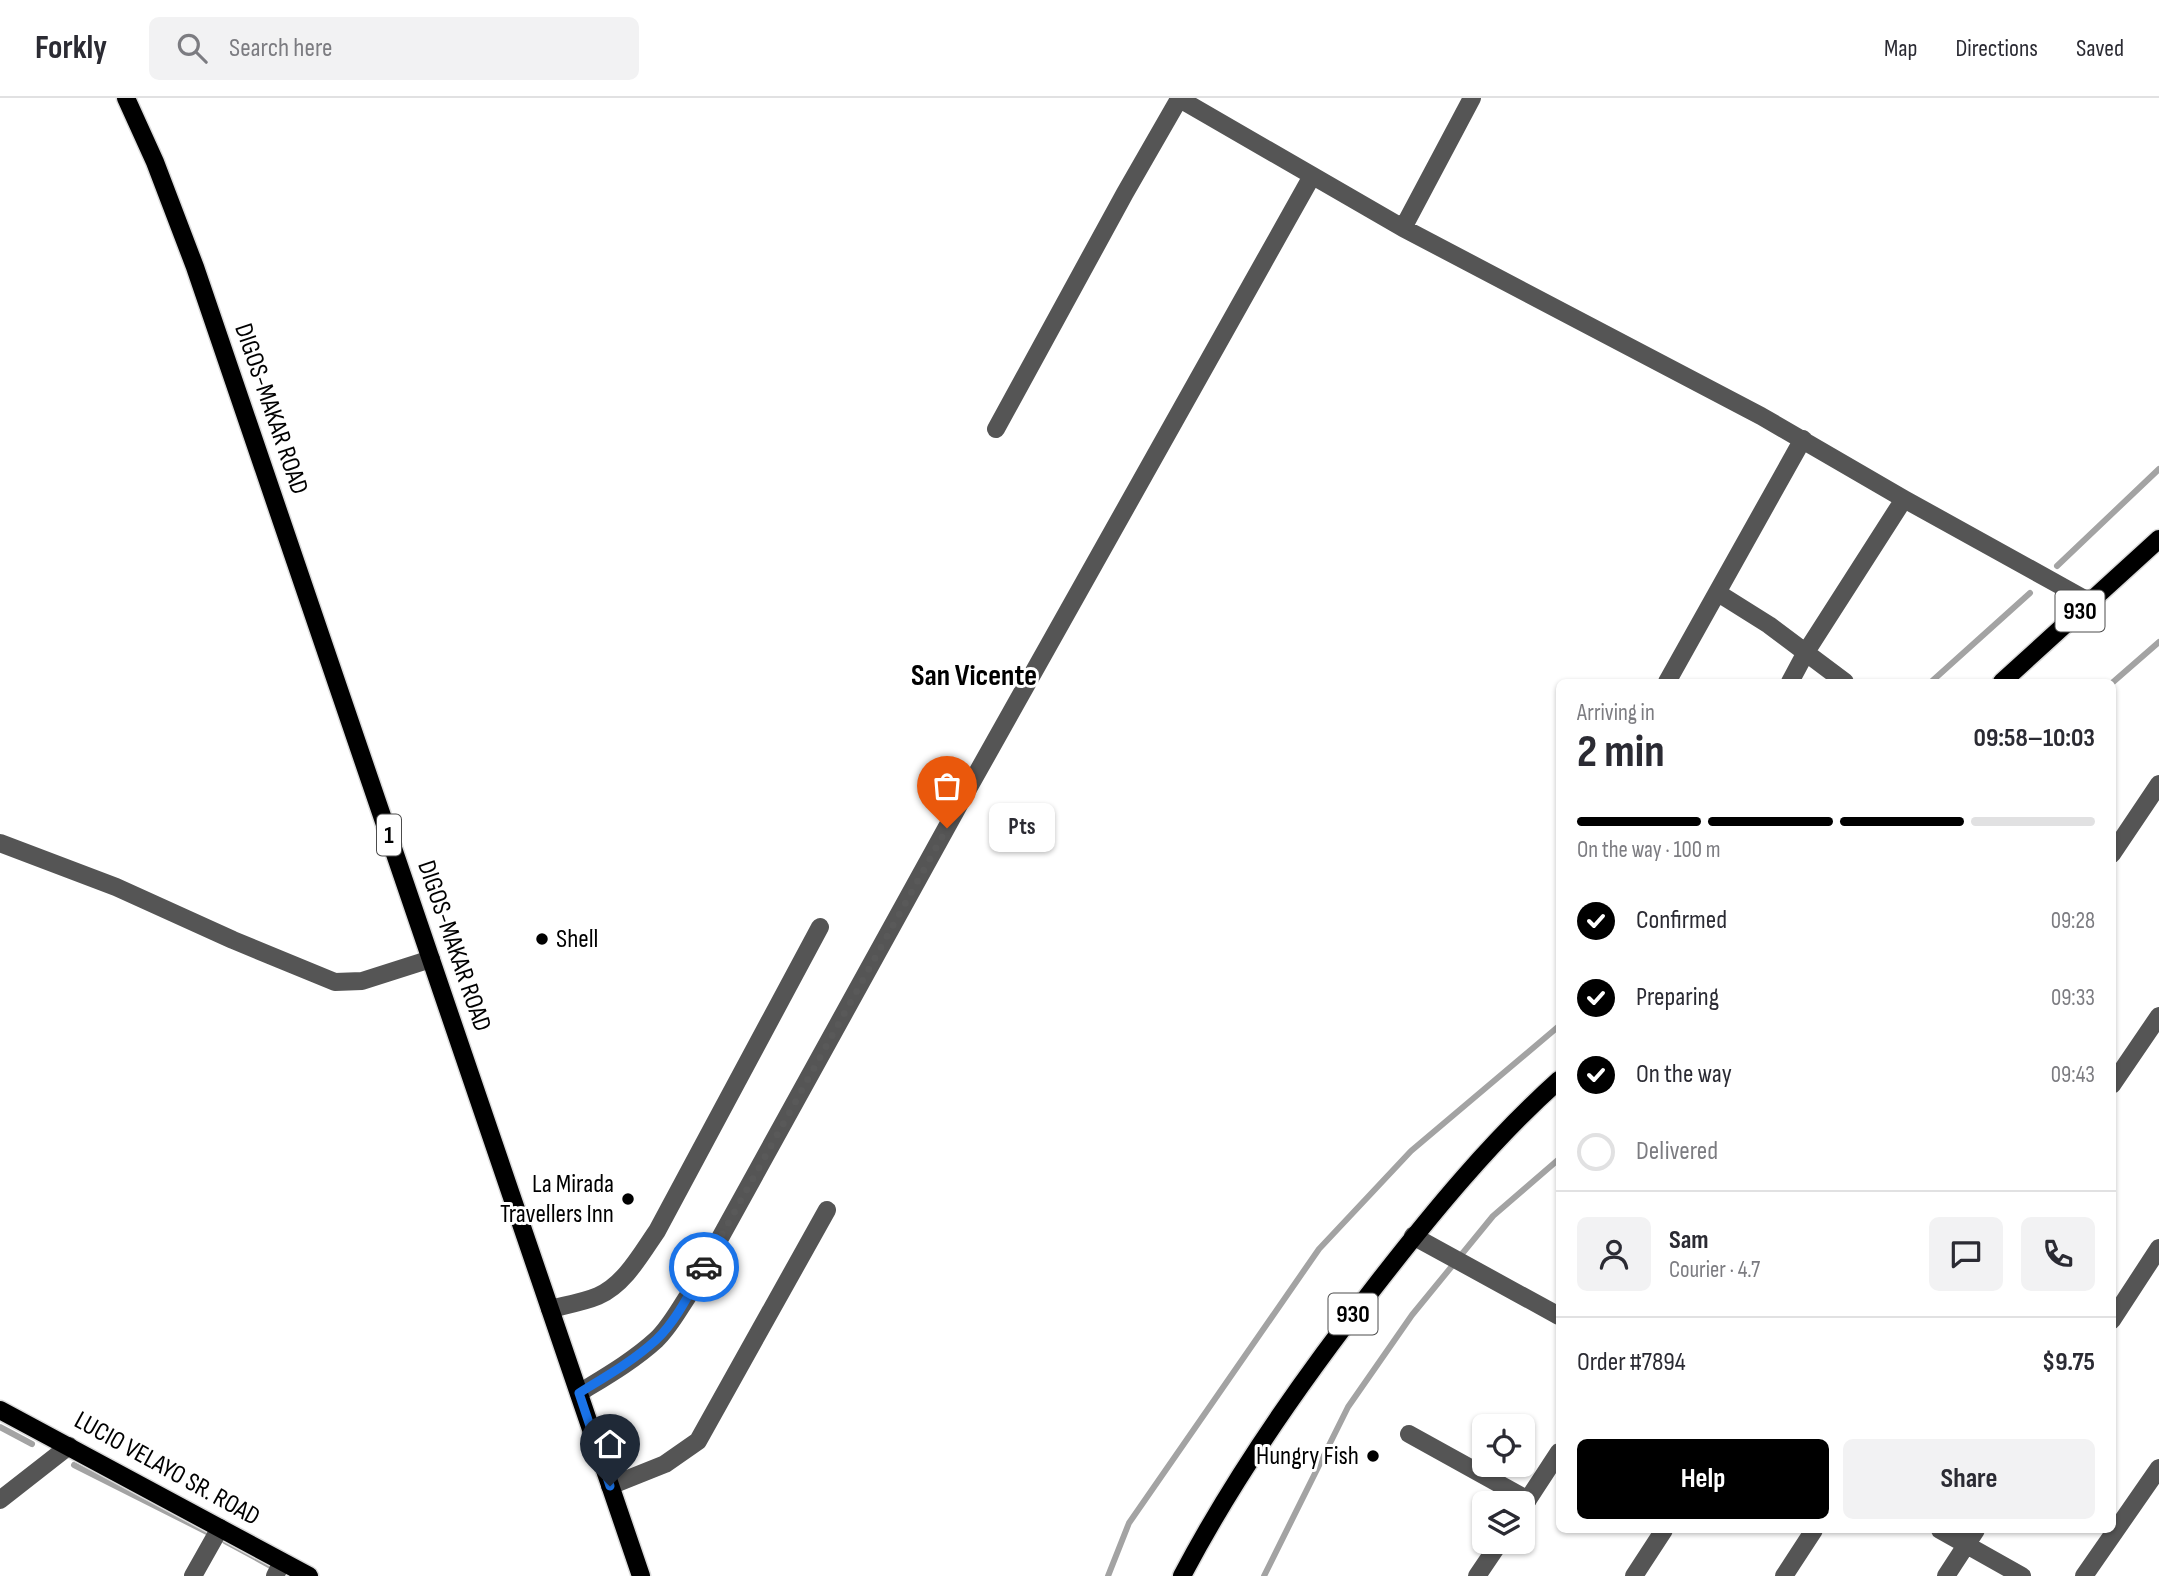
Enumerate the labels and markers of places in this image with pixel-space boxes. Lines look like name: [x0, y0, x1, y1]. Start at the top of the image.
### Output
pin: [917, 756, 977, 828]
callout: Pts: [989, 804, 1056, 852]
place label: Shell: [556, 924, 598, 955]
marker: Shell: [534, 931, 550, 947]
place label: La Mirada Travellers Inn: [500, 1169, 614, 1230]
marker: La Mirada Travellers Inn: [620, 1191, 636, 1207]
pin: [580, 1414, 640, 1486]
place label: Hungry Fish: [1256, 1441, 1359, 1472]
marker: Hungry Fish: [1365, 1448, 1381, 1464]

